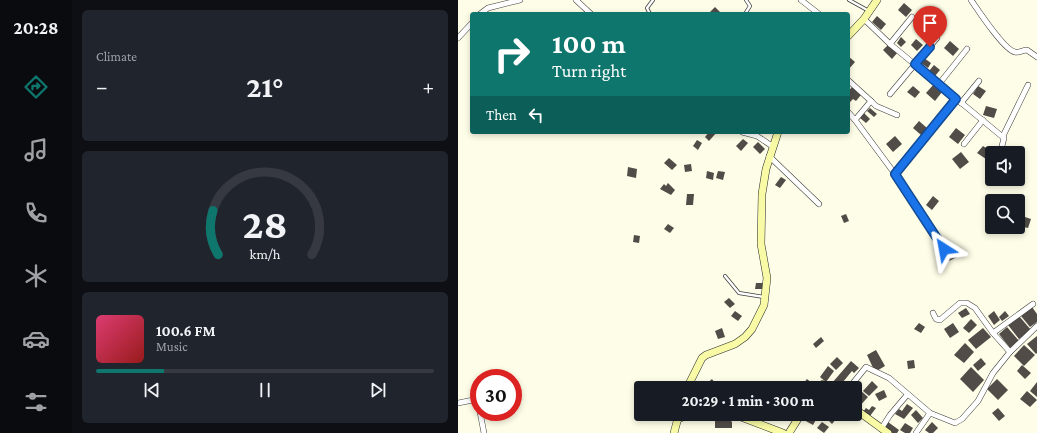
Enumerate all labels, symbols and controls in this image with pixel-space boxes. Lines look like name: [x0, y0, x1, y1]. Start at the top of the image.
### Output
pin: [913, 6, 947, 47]
icon: arrive: [919, 12, 941, 34]
text: 20:28: [14, 18, 58, 38]
icon: right: [486, 28, 538, 80]
text: 100 m: [552, 28, 626, 59]
text: Climate: [96, 49, 137, 64]
text: Turn right: [552, 61, 626, 81]
text: 21°: [246, 70, 284, 103]
icon: directions: [22, 73, 50, 101]
text: −: [96, 74, 108, 99]
text: +: [422, 74, 434, 99]
icon: left: [525, 104, 547, 126]
text: Then: [486, 107, 517, 123]
icon: music: [22, 136, 50, 164]
map controls: [985, 146, 1025, 234]
button: sound: [985, 146, 1025, 186]
button: search: [985, 194, 1025, 234]
icon: phone: [22, 199, 50, 227]
text: 28: [242, 200, 288, 246]
position arrow: [923, 228, 965, 270]
text: km/h: [250, 245, 281, 261]
icon: climate: [22, 262, 50, 290]
text: 100.6 FM: [156, 323, 216, 339]
icon: car: [22, 325, 50, 353]
text: Music: [156, 339, 188, 354]
speed limit sign: 30: [470, 369, 522, 421]
icon: previous: [141, 379, 163, 401]
icon: pause: [254, 379, 276, 401]
icon: next: [367, 379, 389, 401]
icon: filters: [22, 388, 50, 416]
text: 20:29 · 1 min · 300 m: [682, 393, 814, 409]

